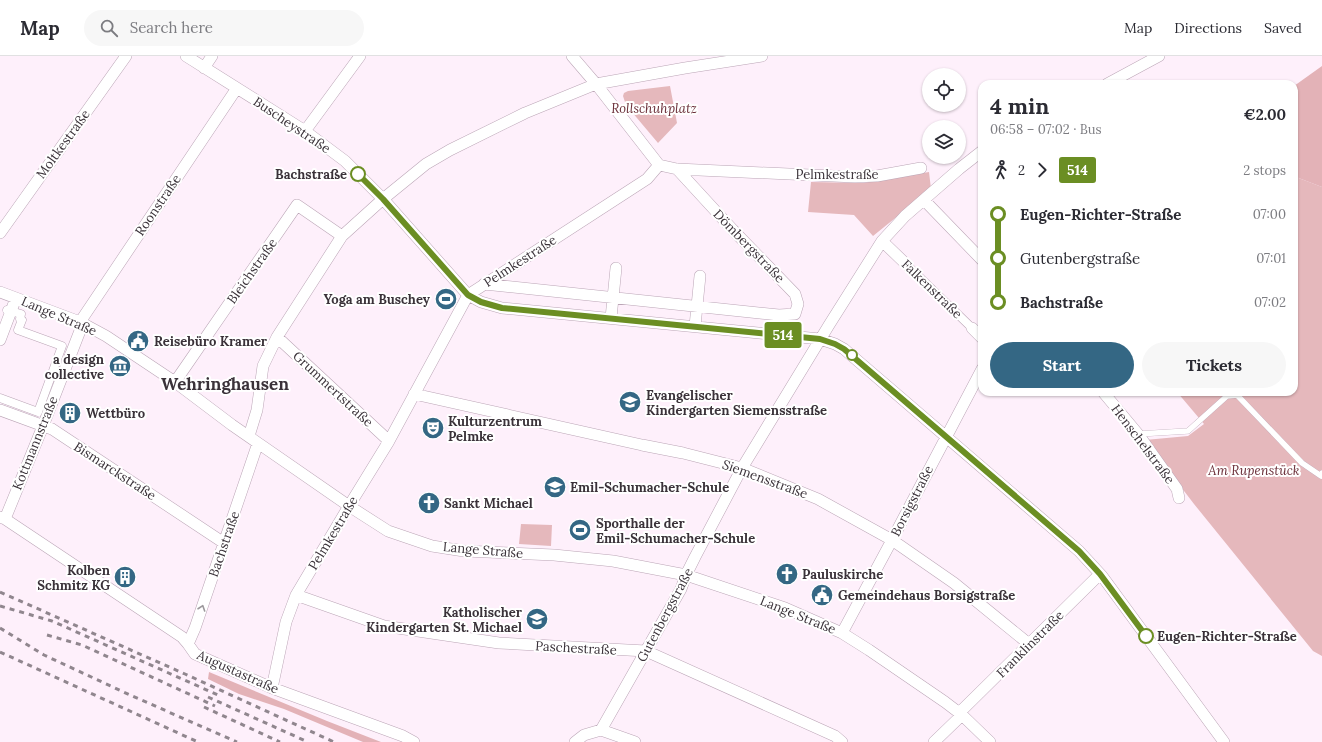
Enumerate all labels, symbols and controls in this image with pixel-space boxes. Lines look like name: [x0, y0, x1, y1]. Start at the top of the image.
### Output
search box: [84, 10, 364, 46]
text: Map: [20, 16, 60, 40]
icon: search: [98, 17, 120, 39]
text: Search here: [130, 18, 213, 37]
text: Map: [1124, 19, 1152, 37]
text: Directions: [1174, 19, 1242, 37]
text: Saved: [1264, 19, 1302, 37]
map controls: [922, 68, 966, 164]
button: locate: [922, 68, 966, 112]
text: 4 min: [990, 92, 1049, 120]
street label: Buscheystraße: [250, 93, 334, 157]
park label: Rollschuhplatz: [611, 100, 697, 117]
text: €2.00: [1244, 105, 1286, 124]
street label: Moltkestraße: [32, 106, 94, 182]
button: layers: [922, 120, 966, 164]
text: 06:58 – 07:02 · Bus: [990, 121, 1102, 138]
icon: walk: [990, 159, 1012, 181]
icon: forward: [1031, 159, 1053, 181]
text: 514: [1067, 161, 1088, 179]
text: 2: [1018, 162, 1025, 179]
text: 2 stops: [1243, 162, 1286, 179]
place label: Bachstraße: [275, 166, 347, 183]
marker: Bachstraße: [350, 166, 366, 182]
street label: Pelmkestraße: [795, 166, 879, 183]
street label: Roonstraße: [131, 171, 185, 239]
text: Eugen-Richter-Straße: [1020, 205, 1181, 224]
street label: Dömbergstraße: [710, 206, 788, 286]
text: 07:00: [1253, 206, 1286, 223]
street label: Pelmkestraße: [481, 231, 559, 291]
street label: Bleichstraße: [223, 235, 281, 307]
text: Gutenbergstraße: [1020, 249, 1140, 268]
text: 07:01: [1256, 250, 1286, 267]
street label: Falkenstraße: [898, 256, 966, 322]
sports icon: Yoga am Buschey: [433, 286, 459, 312]
place label: Yoga am Buschey: [324, 291, 431, 308]
street label: Lange Straße: [19, 292, 99, 340]
text: Bachstraße: [1020, 293, 1103, 312]
text: 07:02: [1254, 294, 1286, 311]
line badge: 514: [760, 322, 806, 348]
text: 514: [773, 326, 793, 344]
public building icon: Reisebüro Kramer: [125, 328, 151, 354]
place label: Reisebüro Kramer: [154, 333, 268, 350]
button: Start: [990, 342, 1134, 388]
button: Tickets: [1142, 342, 1286, 388]
street label: Grummertstraße: [289, 347, 377, 431]
unlabelled marker: [846, 349, 858, 361]
place label: a design collective: [45, 351, 105, 383]
museum icon: a design collective: [107, 353, 133, 379]
district label: Wehringhausen: [161, 373, 289, 395]
place label: Evangelischer Kindergarten Siemensstraße: [646, 387, 827, 419]
school or university icon: Evangelischer Kindergarten Siemensstraße: [617, 389, 643, 415]
street label: Kottmannstraße: [8, 394, 62, 492]
building icon: Wettbüro: [57, 400, 83, 426]
street label: Henschelstraße: [1108, 401, 1178, 487]
place label: Wettbüro: [86, 405, 145, 422]
place label: Kulturzentrum Pelmke: [448, 413, 542, 445]
theatre icon: Kulturzentrum Pelmke: [420, 415, 446, 441]
street label: Bismarckstraße: [71, 438, 159, 504]
street label: Siemensstraße: [720, 456, 810, 502]
park label: Am Rupenstück: [1207, 462, 1300, 479]
street label: Borsigstraße: [887, 463, 937, 539]
school or university icon: Emil-Schumacher-Schule: [542, 474, 568, 500]
place label: Emil-Schumacher-Schule: [570, 479, 729, 496]
church icon: Sankt Michael: [416, 490, 442, 516]
street label: Pelmkestraße: [304, 493, 362, 573]
place label: Sankt Michael: [444, 495, 533, 512]
street label: Bachstraße: [205, 509, 243, 579]
place label: Sporthalle der Emil-Schumacher-Schule: [596, 515, 755, 547]
sports icon: Sporthalle der Emil-Schumacher-Schule: [567, 517, 593, 543]
street label: Lange Straße: [442, 538, 524, 562]
church icon: Pauluskirche: [774, 561, 800, 587]
place label: Kolben Schmitz KG: [37, 562, 111, 594]
building icon: Kolben Schmitz KG: [112, 564, 138, 590]
street label: Gutenbergstraße: [633, 565, 697, 665]
place label: Pauluskirche: [802, 566, 883, 583]
public building icon: Gemeindehaus Borsigstraße: [809, 582, 835, 608]
place label: Gemeindehaus Borsigstraße: [838, 587, 1015, 604]
street label: Lange Straße: [758, 592, 838, 638]
one-way arrow: [198, 604, 206, 611]
place label: Katholischer Kindergarten St. Michael: [366, 604, 523, 636]
school or university icon: Katholischer Kindergarten St. Michael: [524, 606, 550, 632]
street label: Franklinstraße: [993, 607, 1067, 681]
marker: Eugen-Richter-Straße: [1138, 628, 1154, 644]
place label: Eugen-Richter-Straße: [1157, 628, 1297, 645]
street label: Paschestraße: [535, 637, 617, 659]
street label: Augustastraße: [194, 646, 282, 698]

